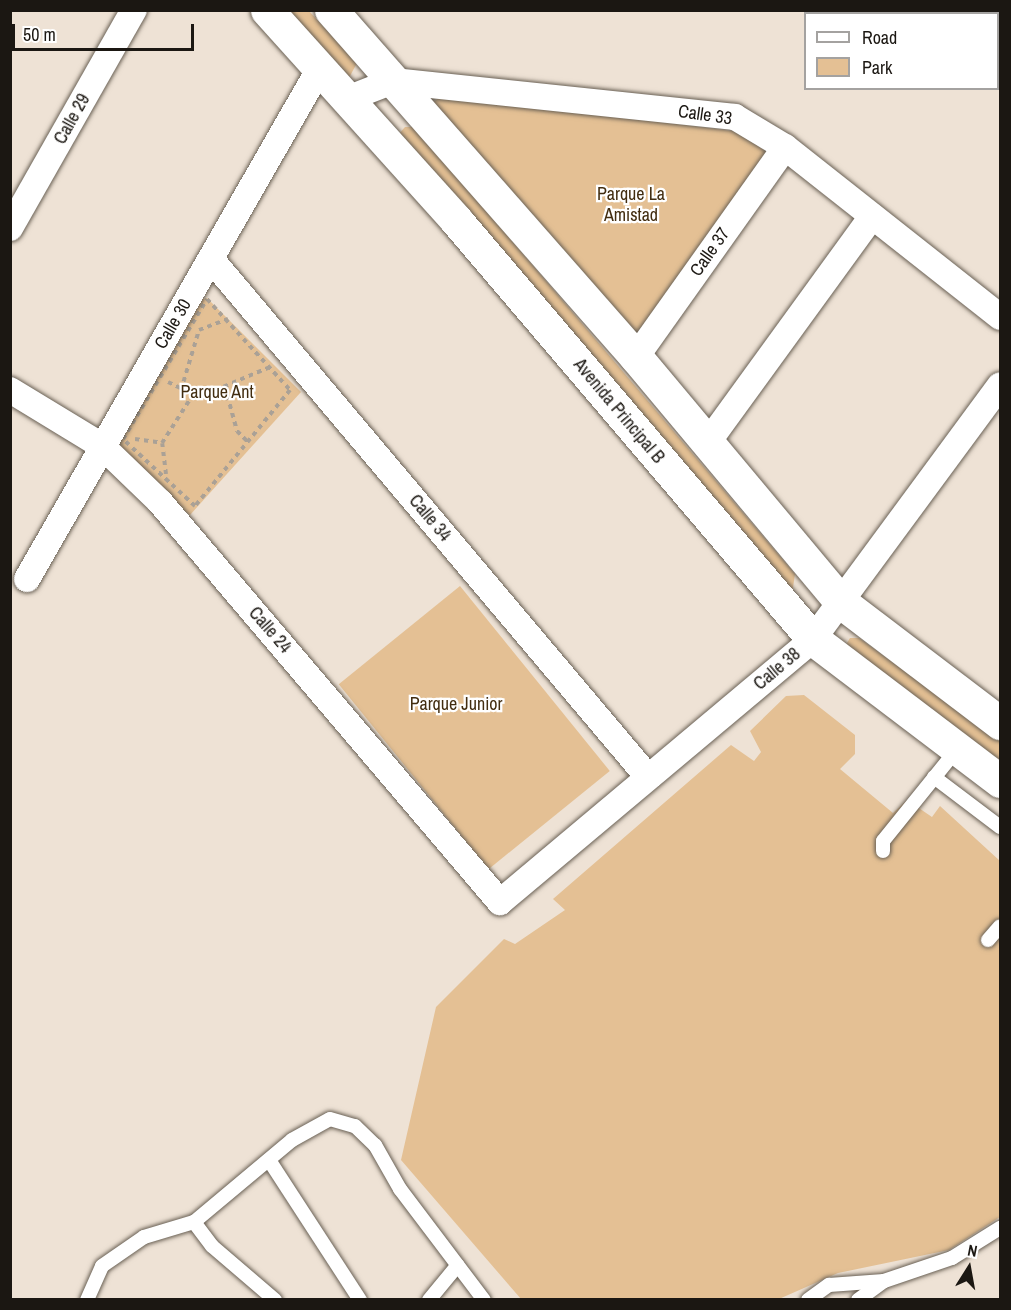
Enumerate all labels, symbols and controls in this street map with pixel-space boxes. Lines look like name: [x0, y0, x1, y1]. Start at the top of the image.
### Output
scale bar: [15, 12, 196, 50]
legend: [804, 12, 999, 90]
text: 50 m: [23, 22, 56, 47]
text: Road: [862, 25, 897, 50]
text: Park: [862, 55, 892, 80]
street label: Calle 29: [49, 90, 95, 148]
street label: Calle 33: [677, 101, 733, 129]
park label: Parque La Amistad: [597, 184, 665, 226]
street label: Calle 37: [686, 224, 734, 280]
street label: Calle 30: [150, 295, 196, 353]
street label: Avenida Principal B: [569, 354, 669, 468]
park label: Parque Ant: [180, 381, 254, 403]
street label: Calle 34: [404, 490, 456, 546]
street label: Calle 24: [244, 602, 296, 658]
street label: Calle 38: [749, 643, 805, 695]
park label: Parque Junior: [410, 693, 502, 715]
north arrow: [939, 1238, 999, 1298]
text: N: [966, 1239, 979, 1262]

